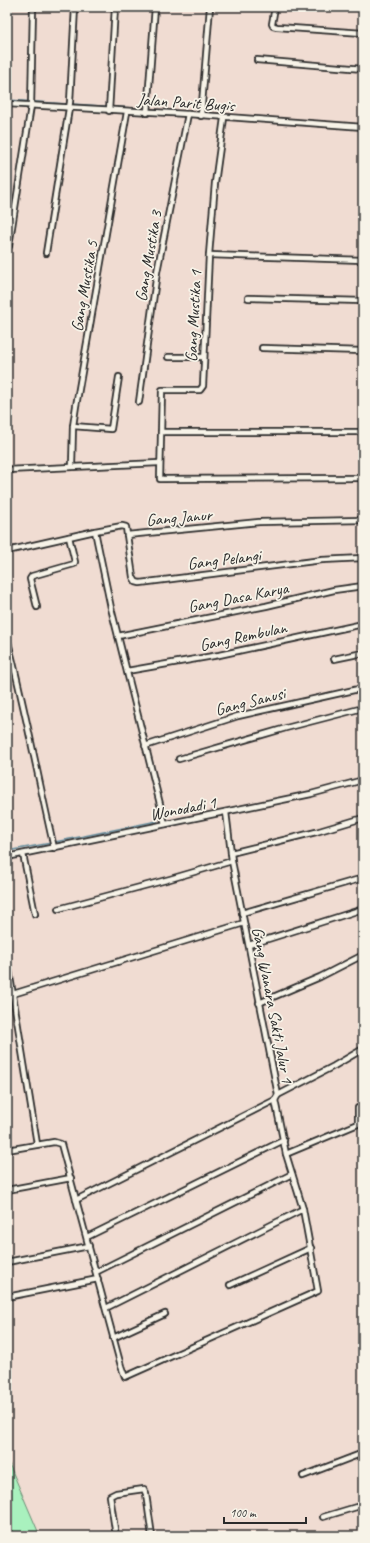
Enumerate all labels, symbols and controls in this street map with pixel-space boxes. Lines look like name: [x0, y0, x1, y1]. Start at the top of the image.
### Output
street label: Jalan Parit Bugis: [136, 89, 237, 117]
street label: Gang Mustika 3: [130, 208, 167, 303]
street label: Gang Mustika 5: [66, 238, 103, 333]
street label: Gang Mustika 1: [181, 268, 206, 363]
street label: Gang Janur: [145, 504, 214, 531]
street label: Gang Pelangi: [186, 544, 264, 574]
street label: Gang Dasa Karya: [186, 577, 291, 617]
street label: Gang Rembulan: [198, 617, 290, 656]
street label: Gang Sanusi: [213, 682, 289, 720]
street label: Wonodadi 1: [148, 792, 219, 825]
street label: Gang Wanara Sakti Jalur 1: [247, 925, 298, 1086]
scale bar: [224, 1499, 306, 1525]
text: 100 m: [230, 1505, 257, 1521]

